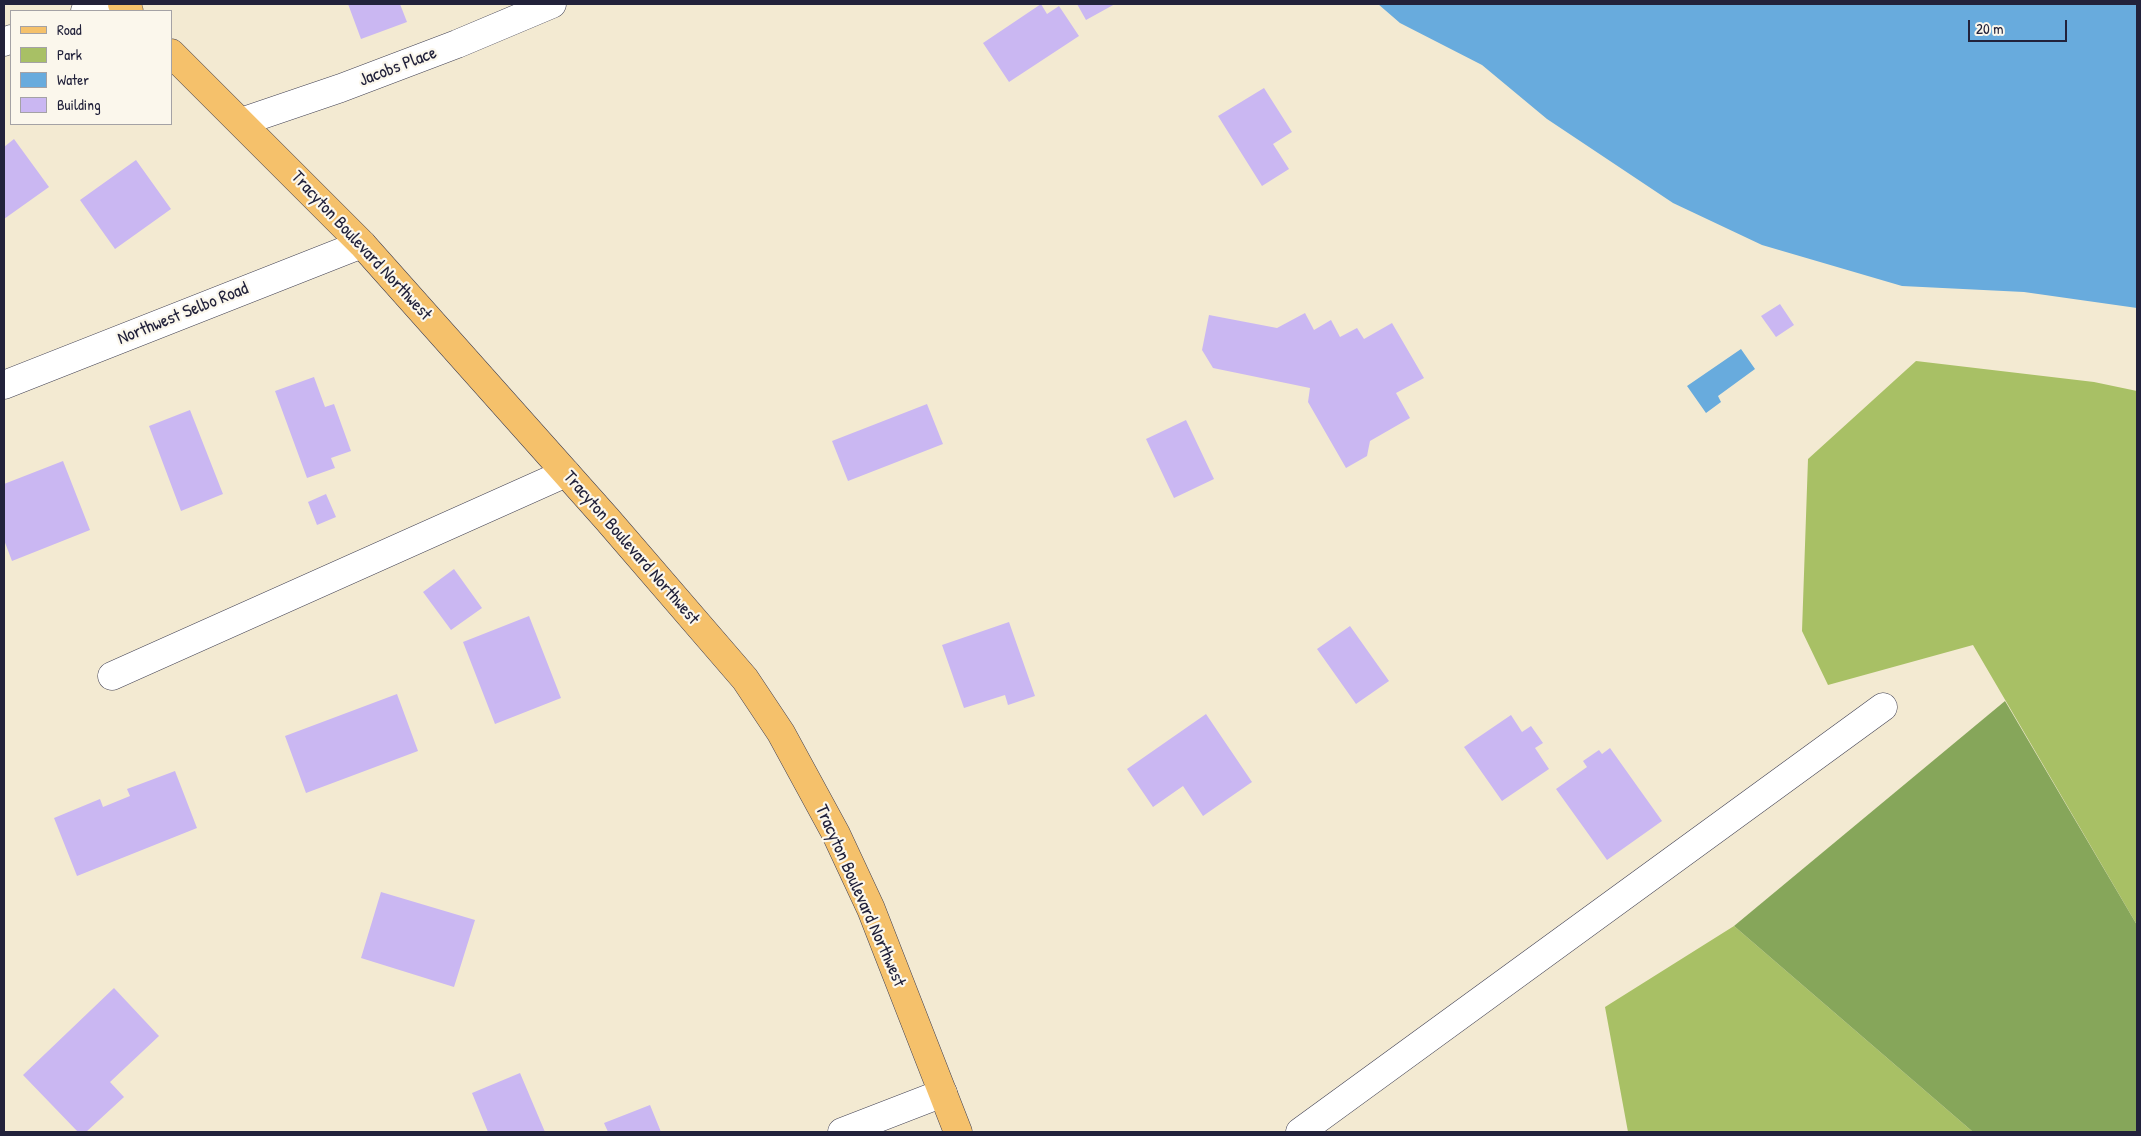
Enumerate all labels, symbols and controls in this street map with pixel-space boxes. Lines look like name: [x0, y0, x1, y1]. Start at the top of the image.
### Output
legend: [10, 10, 172, 125]
scale bar: [1971, 10, 2070, 42]
text: 20 m: [1976, 18, 2003, 39]
text: Road: [57, 19, 82, 40]
street label: Jacobs Place: [356, 42, 440, 92]
text: Park: [57, 44, 82, 65]
text: Water: [57, 69, 89, 90]
text: Building: [57, 94, 101, 115]
street label: Tracyton Boulevard Northwest: [286, 167, 436, 325]
street label: Northwest Selbo Road: [115, 278, 251, 350]
street label: Tracyton Boulevard Northwest: [558, 467, 704, 629]
street label: Tracyton Boulevard Northwest: [810, 802, 910, 990]

